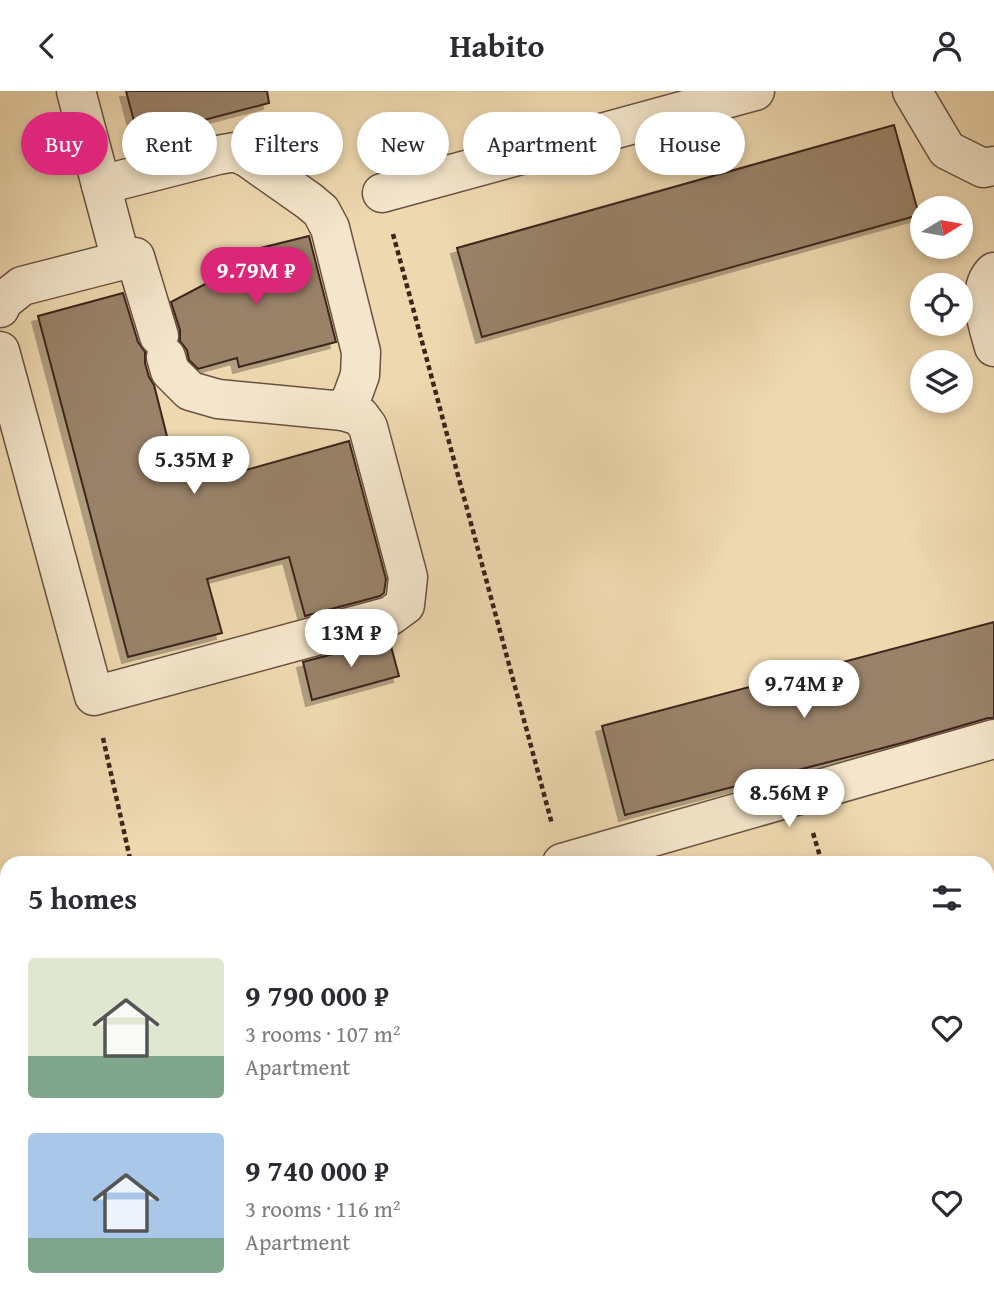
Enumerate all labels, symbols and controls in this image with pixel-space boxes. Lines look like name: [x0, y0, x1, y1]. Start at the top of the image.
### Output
text: Habito: [449, 22, 545, 69]
icon: back: [28, 27, 66, 65]
icon: person: [928, 27, 966, 65]
chip: Buy: [21, 112, 108, 175]
chip: Rent: [122, 112, 217, 175]
chip: Filters: [231, 112, 343, 175]
chip: New: [357, 112, 449, 175]
chip: Apartment: [463, 112, 621, 175]
chip: House: [635, 112, 745, 175]
north arrow: [910, 196, 973, 259]
map controls: [910, 196, 973, 413]
pin: 9.79M ₽: [191, 247, 321, 307]
text: 9.79M ₽: [216, 253, 296, 286]
button: locate: [910, 273, 973, 336]
button: layers: [910, 350, 973, 413]
pin: 5.35M ₽: [129, 437, 259, 496]
text: 5.35M ₽: [154, 442, 234, 475]
pin: 13M ₽: [302, 609, 400, 669]
text: 13M ₽: [321, 615, 381, 648]
pin: 9.74M ₽: [739, 661, 869, 720]
text: 9.74M ₽: [764, 666, 844, 699]
pin: 8.56M ₽: [724, 769, 854, 829]
text: 8.56M ₽: [749, 775, 829, 808]
text: 5 homes: [28, 876, 137, 920]
icon: filters: [928, 879, 966, 917]
text: 9 790 000 ₽: [245, 973, 389, 1017]
icon: home: [84, 986, 168, 1070]
icon: heart: [928, 1009, 966, 1047]
text: 3 rooms · 107 m²: [245, 1017, 400, 1050]
text: Apartment: [245, 1050, 350, 1083]
text: 9 740 000 ₽: [245, 1148, 389, 1192]
icon: home: [84, 1161, 168, 1245]
icon: heart: [928, 1184, 966, 1222]
text: 3 rooms · 116 m²: [245, 1192, 400, 1225]
text: Apartment: [245, 1225, 350, 1258]

